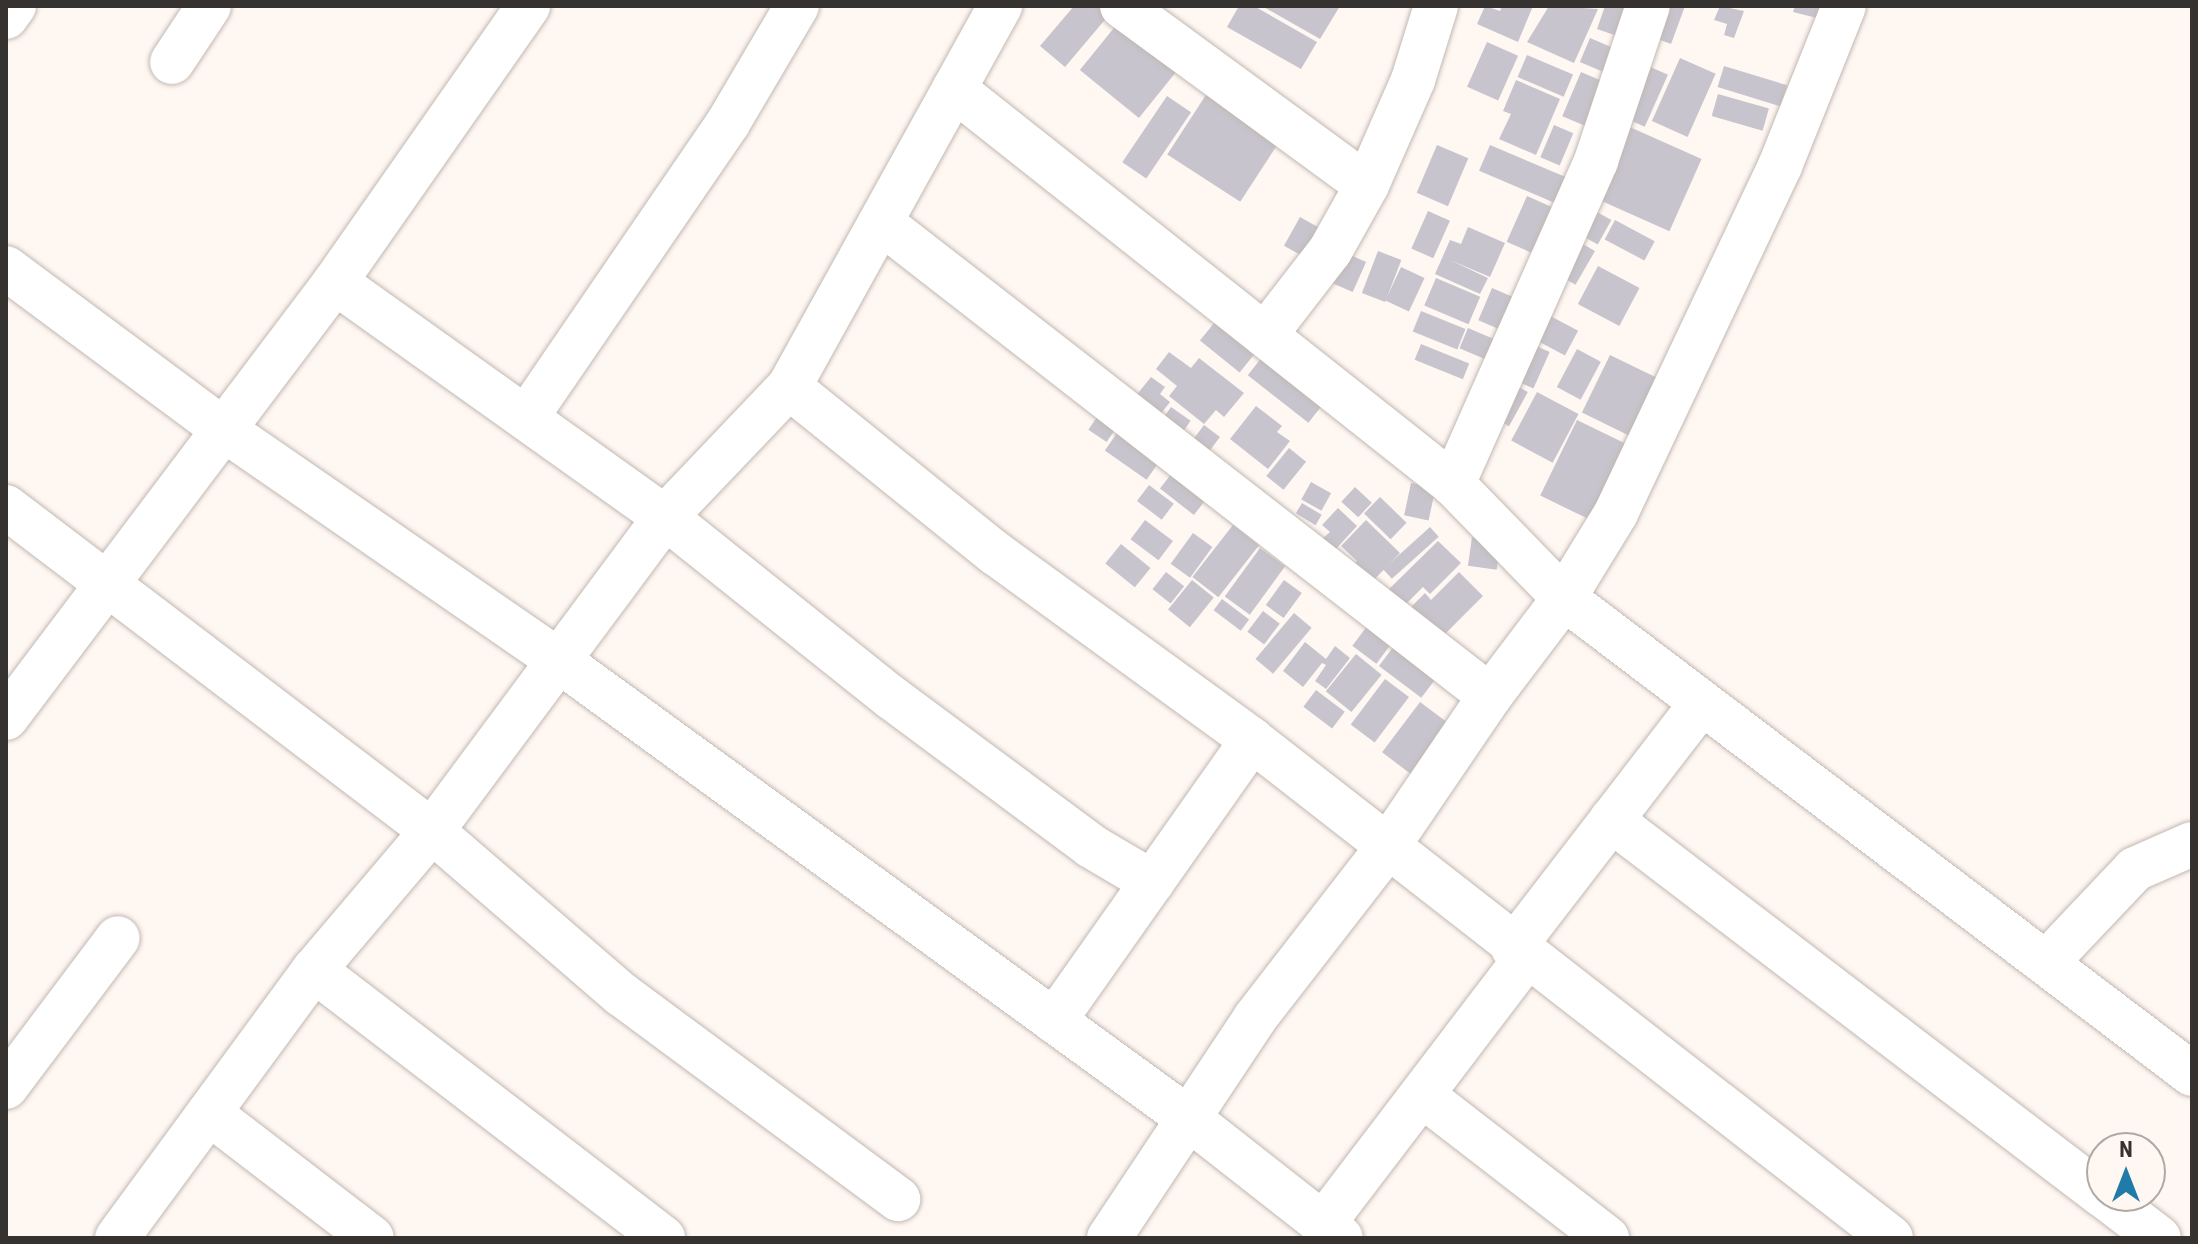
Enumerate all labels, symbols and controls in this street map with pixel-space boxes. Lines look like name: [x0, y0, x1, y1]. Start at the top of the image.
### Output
north arrow: [2086, 1132, 2166, 1212]
text: N: [2119, 1137, 2133, 1162]

